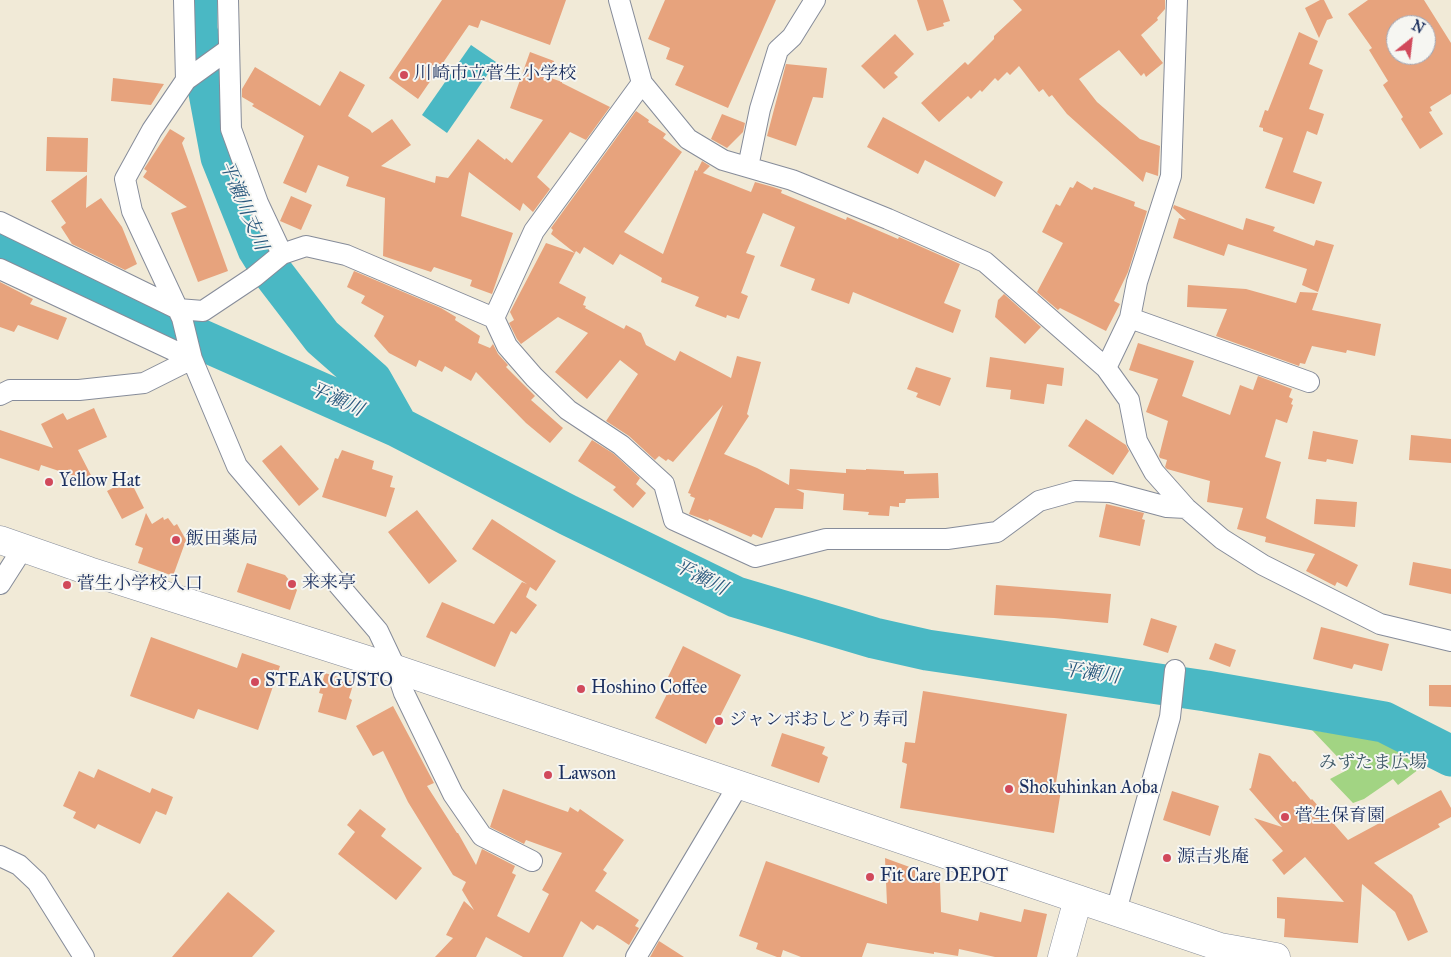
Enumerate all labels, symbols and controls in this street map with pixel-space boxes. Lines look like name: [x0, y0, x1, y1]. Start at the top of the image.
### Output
north arrow: [1386, 15, 1436, 65]
text: N: [1409, 17, 1427, 38]
place label: 川崎市立菅生小学校: [414, 64, 576, 86]
marker: 川崎市立菅生小学校: [398, 69, 410, 81]
water label: 平瀬川支川: [214, 158, 272, 254]
water label: 平瀬川: [305, 378, 367, 422]
place label: Yellow Hat: [59, 471, 141, 493]
marker: Yellow Hat: [43, 476, 55, 488]
place label: 飯田薬局: [186, 529, 258, 551]
marker: 飯田薬局: [170, 534, 182, 546]
water label: 平瀬川: [669, 555, 731, 601]
place label: 来来亭: [302, 573, 356, 595]
place label: 菅生小学校入口: [77, 574, 203, 596]
marker: 来来亭: [286, 578, 298, 590]
marker: 菅生小学校入口: [61, 579, 73, 591]
water label: 平瀬川: [1061, 659, 1121, 689]
place label: STEAK GUSTO: [265, 671, 393, 693]
marker: STEAK GUSTO: [249, 676, 261, 688]
place label: Hoshino Coffee: [591, 678, 707, 700]
marker: Hoshino Coffee: [575, 683, 587, 695]
place label: ジャンボおしどり寿司: [729, 710, 909, 732]
marker: ジャンボおしどり寿司: [713, 715, 725, 727]
park label: みずたま広場: [1319, 753, 1427, 775]
place label: Lawson: [558, 764, 616, 786]
marker: Lawson: [542, 769, 554, 781]
place label: Shokuhinkan Aoba: [1019, 778, 1158, 800]
marker: Shokuhinkan Aoba: [1003, 783, 1015, 795]
place label: 菅生保育園: [1295, 806, 1385, 828]
marker: 菅生保育園: [1279, 811, 1291, 823]
place label: 源吉兆庵: [1177, 847, 1249, 869]
marker: 源吉兆庵: [1161, 852, 1173, 864]
place label: Fit Care DEPOT: [880, 866, 1008, 888]
marker: Fit Care DEPOT: [864, 871, 876, 883]

